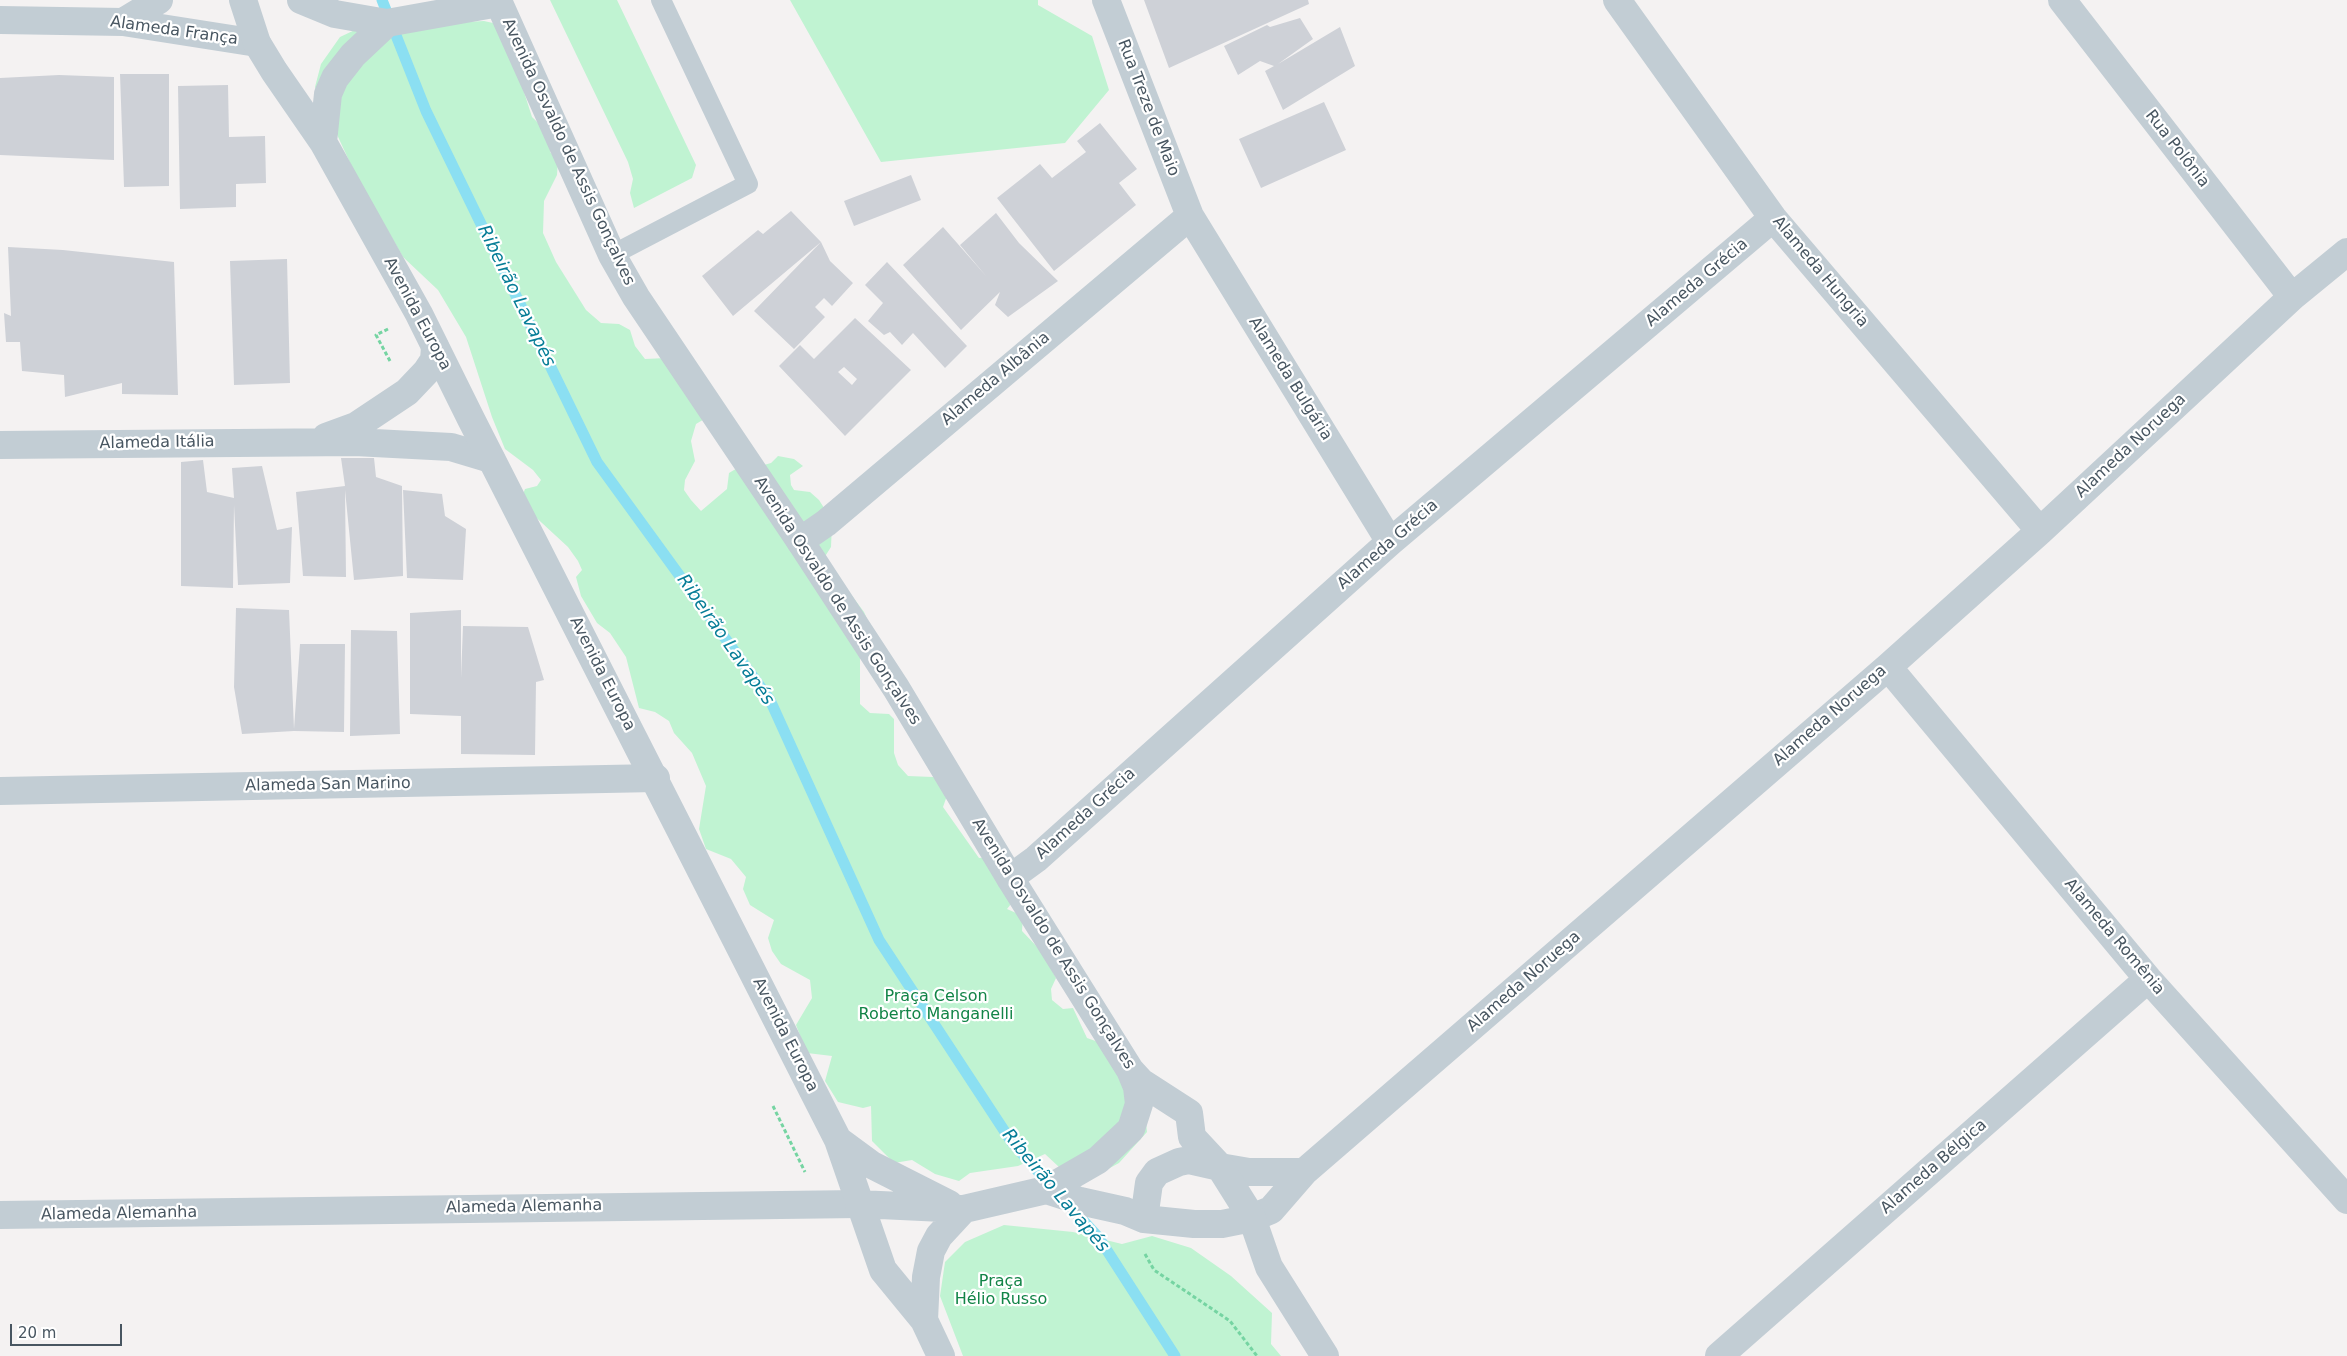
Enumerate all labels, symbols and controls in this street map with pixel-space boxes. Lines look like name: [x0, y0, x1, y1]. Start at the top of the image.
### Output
street label: Alameda França: [109, 13, 239, 49]
street label: Avenida Osvaldo de Assis Gonçalves: [498, 16, 638, 288]
street label: Rua Treze de Maio: [1113, 37, 1183, 179]
street label: Rua Polônia: [2141, 106, 2213, 192]
street label: Alameda Hungria: [1768, 213, 1872, 331]
water label: Ribeirão Lavapés: [472, 222, 560, 370]
street label: Alameda Grécia: [1642, 235, 1752, 331]
street label: Avenida Europa: [379, 254, 455, 374]
street label: Alameda Bulgária: [1244, 314, 1336, 444]
street label: Alameda Albânia: [938, 328, 1054, 430]
street label: Alameda Noruega: [2072, 390, 2190, 502]
street label: Alameda Itália: [99, 432, 215, 454]
street label: Avenida Osvaldo de Assis Gonçalves: [749, 473, 925, 729]
street label: Alameda Grécia: [1334, 496, 1442, 594]
water label: Ribeirão Lavapés: [672, 570, 778, 710]
street label: Avenida Europa: [565, 614, 639, 734]
street label: Alameda Noruega: [1769, 662, 1891, 770]
street label: Alameda Grécia: [1032, 764, 1140, 864]
street label: Alameda San Marino: [245, 774, 411, 796]
street label: Avenida Osvaldo de Assis Gonçalves: [967, 815, 1139, 1073]
street label: Alameda Romênia: [2060, 875, 2168, 999]
street label: Alameda Noruega: [1463, 928, 1585, 1036]
street label: Avenida Europa: [748, 975, 822, 1095]
park label: Praça Celson Roberto Manganelli: [859, 987, 1013, 1025]
street label: Alameda Bélgica: [1877, 1116, 1991, 1218]
water label: Ribeirão Lavapés: [997, 1125, 1113, 1257]
street label: Alameda Alemanha: [446, 1196, 602, 1218]
street label: Alameda Alemanha: [41, 1203, 197, 1225]
park label: Praça Hélio Russo: [955, 1272, 1047, 1310]
scale bar: [12, 1314, 125, 1346]
text: 20 m: [18, 1324, 56, 1342]

